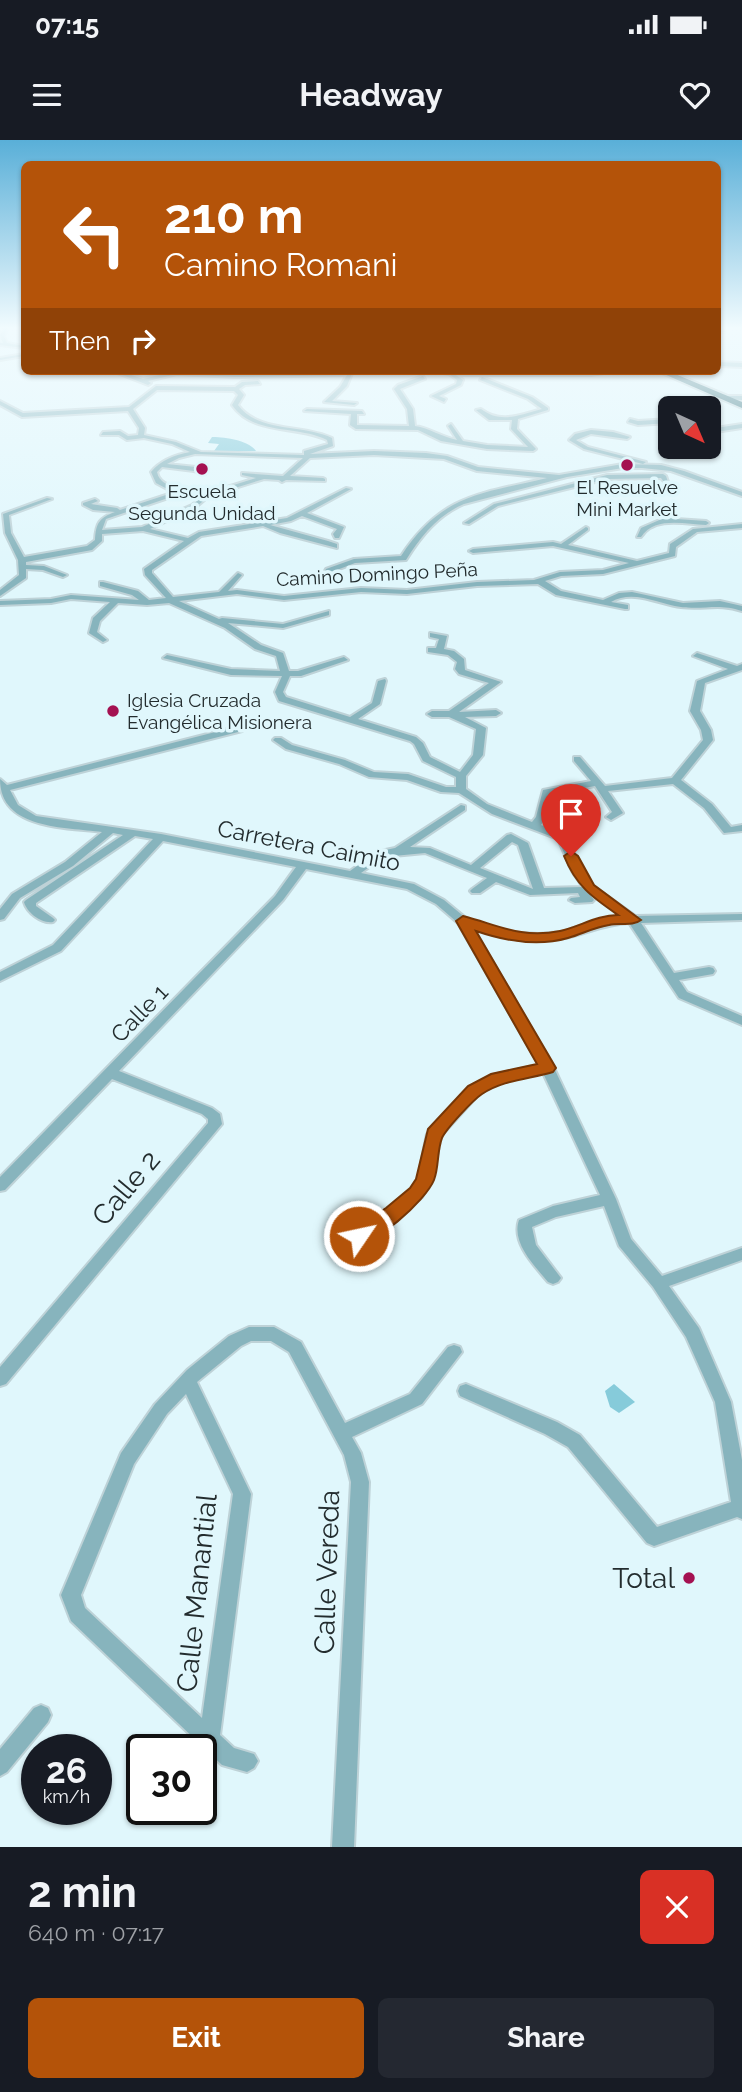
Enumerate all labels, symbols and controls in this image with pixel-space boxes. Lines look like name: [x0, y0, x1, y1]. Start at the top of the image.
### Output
text: 07:15: [35, 10, 99, 40]
icon: menu: [28, 76, 66, 114]
text: Headway: [299, 76, 443, 113]
icon: heart: [676, 76, 714, 114]
text: 210 m: [164, 187, 303, 244]
icon: left: [49, 189, 140, 280]
text: Camino Romani: [164, 246, 398, 283]
icon: right: [124, 322, 162, 360]
text: Then: [49, 326, 110, 356]
north arrow: [658, 396, 721, 458]
map controls: [658, 396, 721, 459]
marker: El Resuelve Mini Market: [619, 457, 635, 473]
marker: Escuela Segunda Unidad: [194, 461, 210, 477]
place label: El Resuelve Mini Market: [576, 476, 678, 520]
place label: Escuela Segunda Unidad: [128, 480, 276, 524]
street label: Camino Domingo Peña: [276, 558, 478, 590]
place label: Iglesia Cruzada Evangélica Misionera: [127, 689, 312, 733]
marker: Iglesia Cruzada Evangélica Misionera: [105, 703, 121, 719]
pin: [541, 784, 601, 856]
icon: arrive: [552, 795, 590, 833]
street label: Carretera Caimito: [215, 814, 403, 876]
street label: Calle 1: [105, 978, 173, 1048]
street label: Calle 2: [85, 1144, 167, 1232]
position arrow: [322, 1199, 396, 1273]
street label: Calle Vereda: [308, 1489, 346, 1655]
street label: Calle Manantial: [170, 1492, 224, 1694]
place label: Total: [612, 1562, 675, 1595]
marker: Total: [681, 1570, 697, 1586]
speed limit sign: 30: [126, 1734, 217, 1825]
text: 26: [46, 1750, 87, 1791]
text: km/h: [43, 1786, 90, 1807]
text: 2 min: [28, 1868, 137, 1917]
button: close: [640, 1870, 714, 1944]
text: 640 m · 07:17: [28, 1919, 164, 1946]
button: Exit: [28, 1998, 364, 2078]
button: Share: [378, 1998, 714, 2078]

